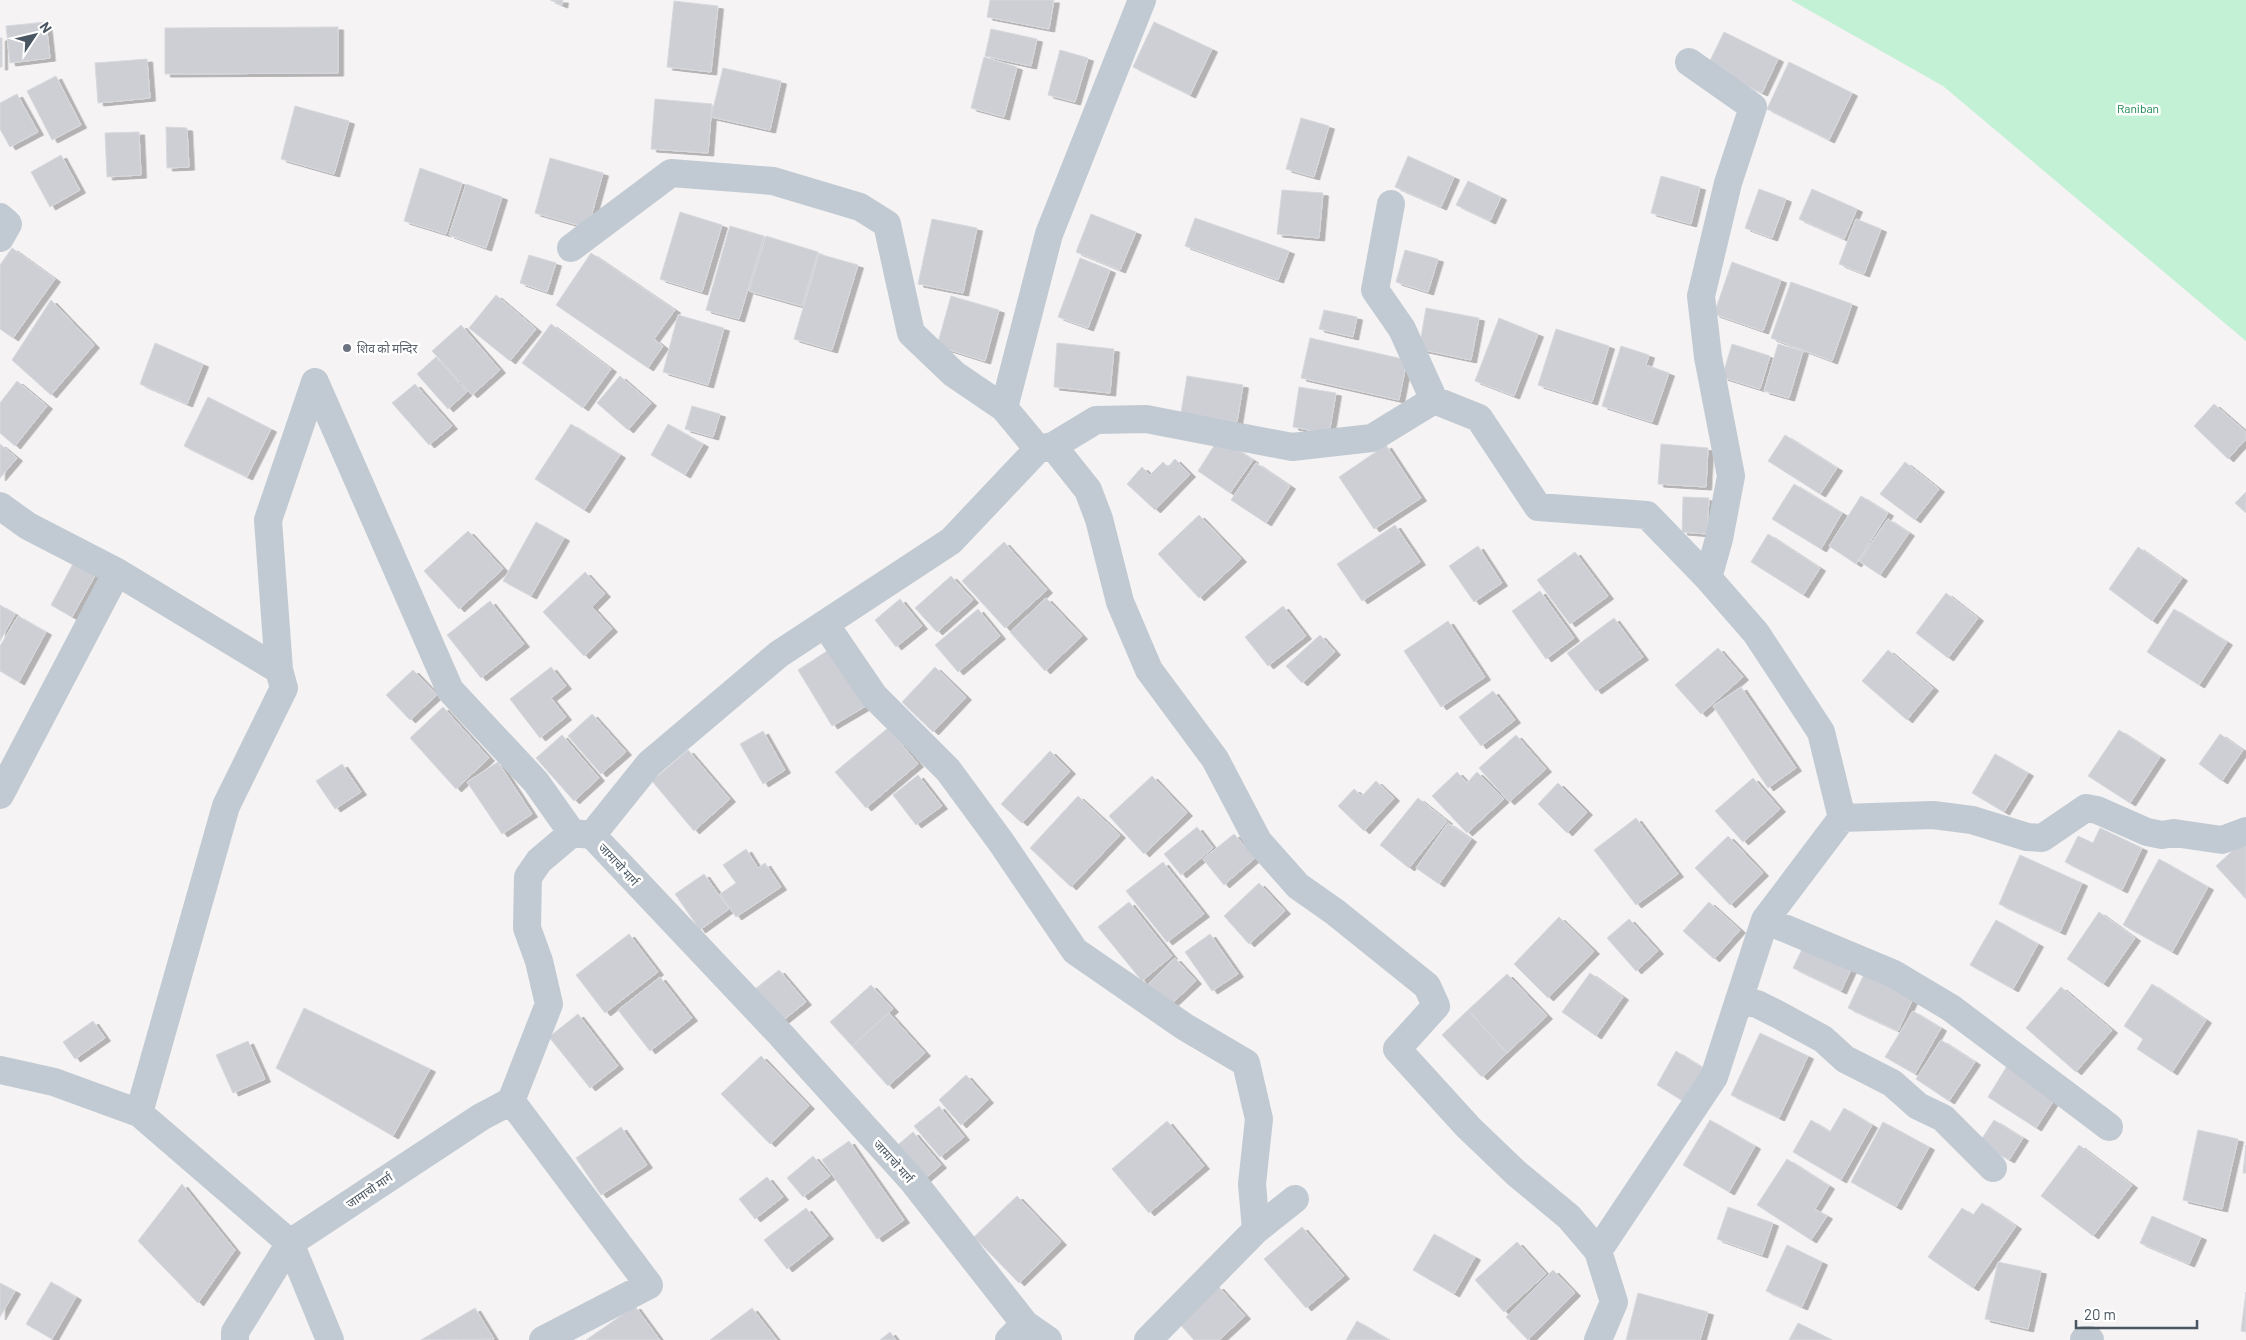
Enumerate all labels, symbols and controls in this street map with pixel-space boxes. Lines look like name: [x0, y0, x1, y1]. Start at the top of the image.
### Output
north arrow: [10, 10, 60, 60]
text: N: [36, 19, 56, 36]
park label: Raniban: [2117, 101, 2159, 115]
place label: शिव को मन्दिर: [357, 341, 418, 355]
marker: शिव को मन्दिर: [341, 342, 353, 354]
street label: जामाचो मार्ग: [596, 840, 643, 889]
street label: जामाचो मार्ग: [871, 1137, 917, 1186]
street label: जामाचो मार्ग: [343, 1169, 395, 1210]
scale bar: [2076, 1298, 2197, 1330]
text: 20 m: [2084, 1305, 2116, 1323]

